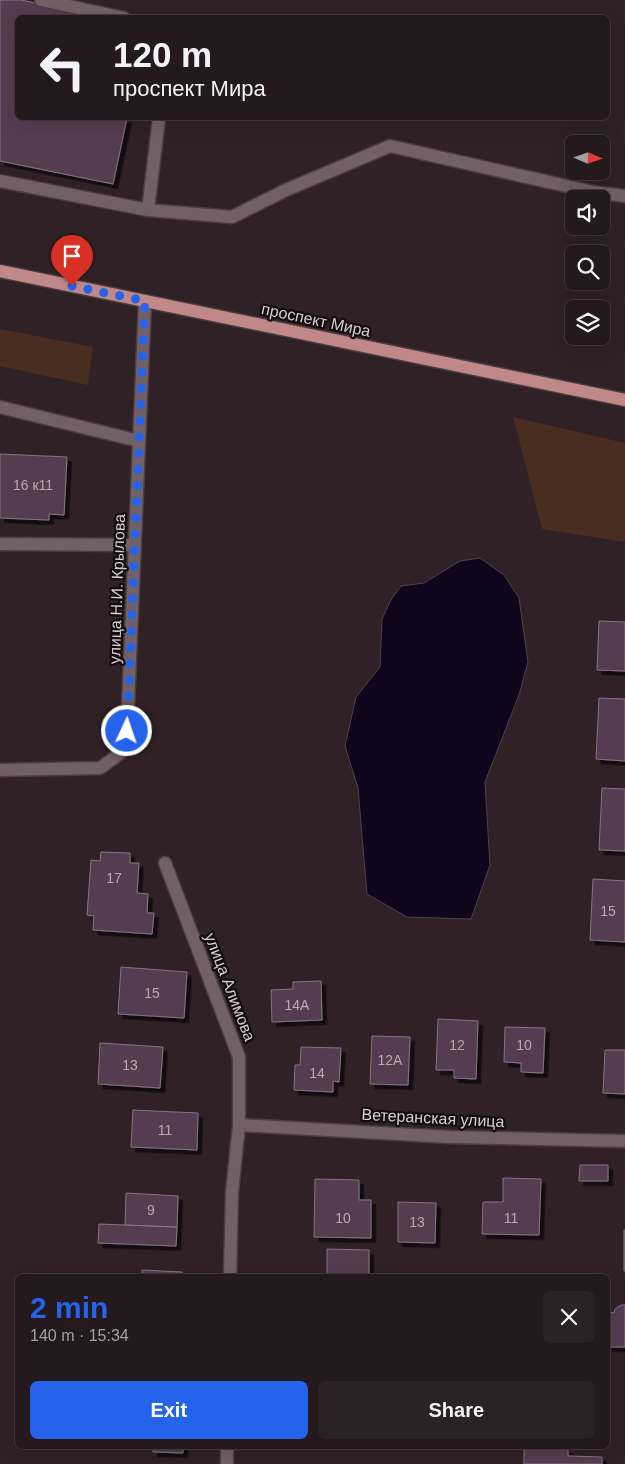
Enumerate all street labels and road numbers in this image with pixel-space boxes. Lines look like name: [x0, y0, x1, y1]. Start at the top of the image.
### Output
street label: проспект Мира: [260, 300, 372, 340]
street label: улица Н.И. Крылова: [106, 514, 128, 664]
street label: улица Алимова: [202, 931, 258, 1044]
street label: Ветеранская улица: [361, 1106, 505, 1130]

